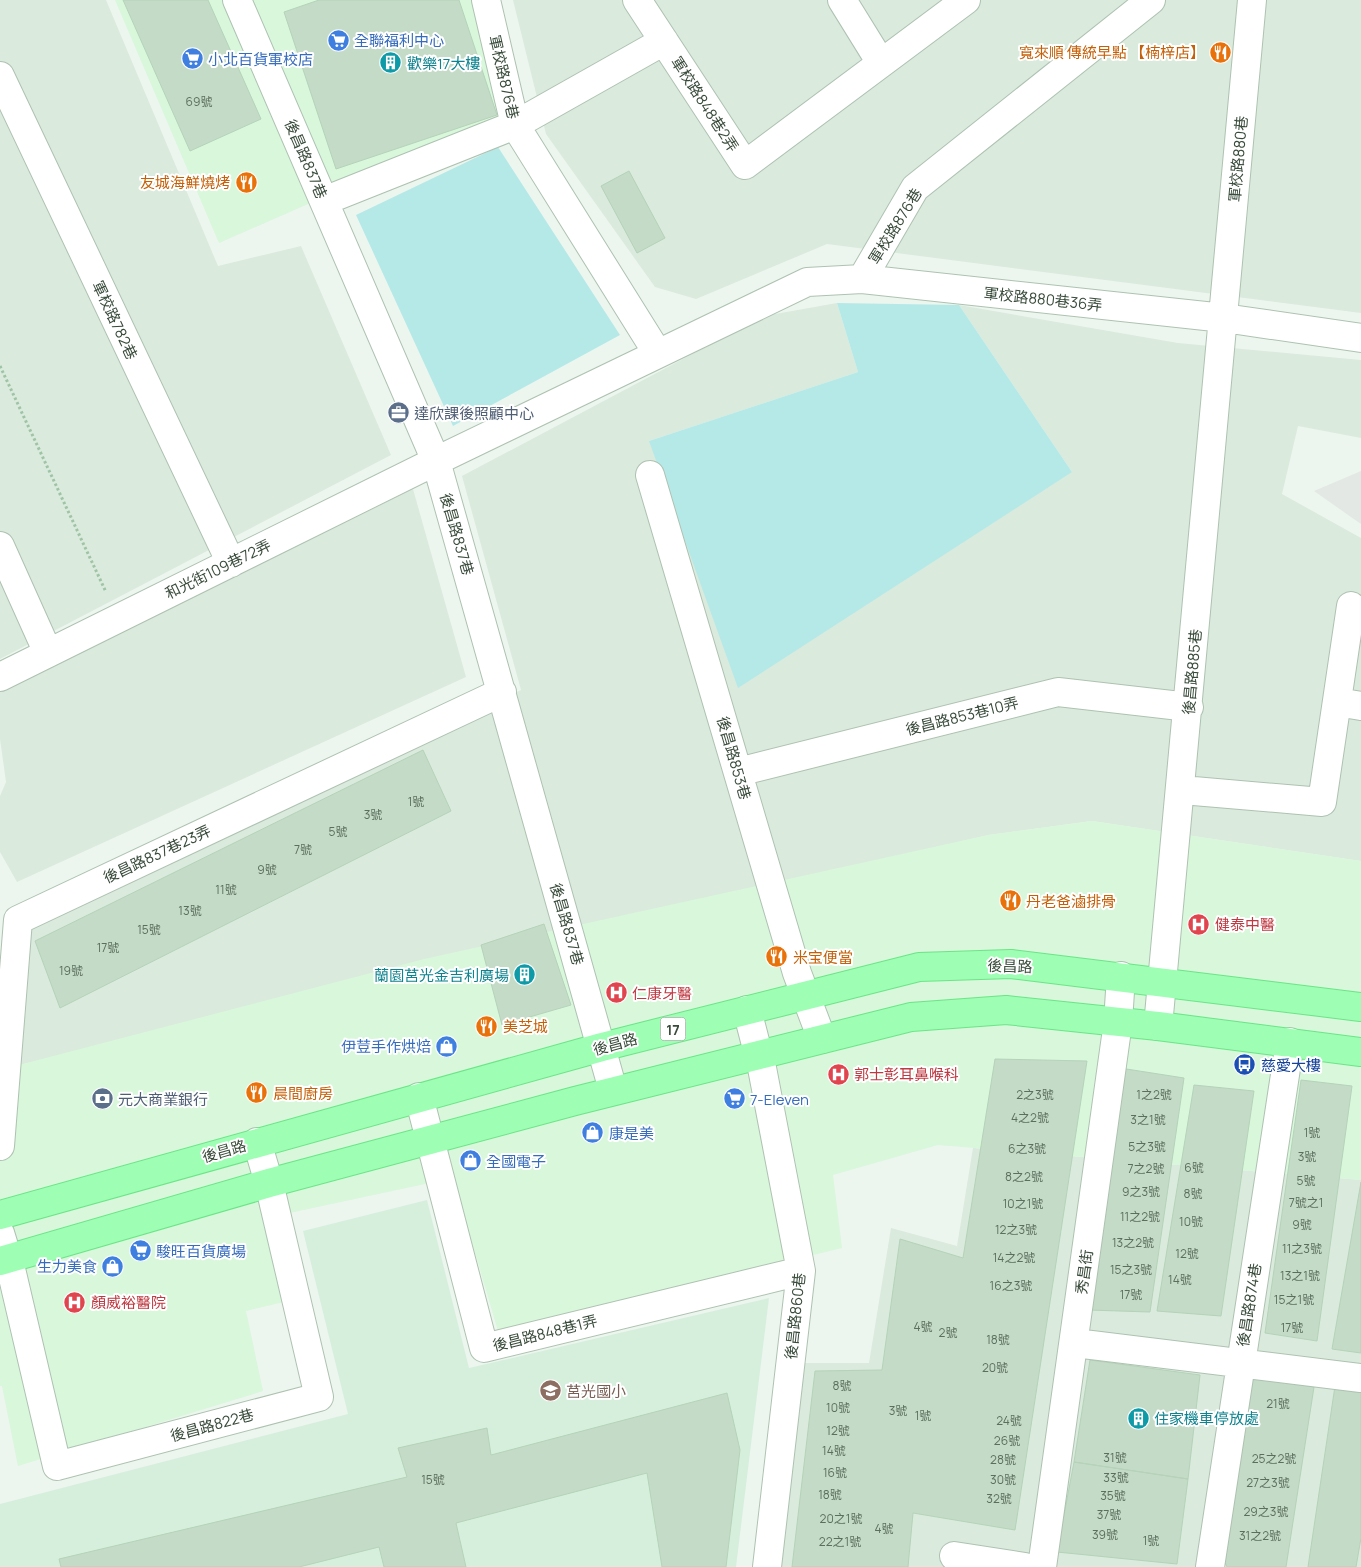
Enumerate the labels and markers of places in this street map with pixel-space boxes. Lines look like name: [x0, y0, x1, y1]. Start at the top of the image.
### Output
supermarket icon: 全聯福利中心: [326, 28, 350, 52]
place label: 全聯福利中心: [354, 30, 444, 51]
restaurant icon: 寬來順 傳統早點 【楠梓店】: [1209, 40, 1233, 64]
place label: 寬來順 傳統早點 【楠梓店】: [1019, 42, 1205, 63]
supermarket icon: 小北百貨軍校店: [180, 47, 204, 71]
place label: 小北百貨軍校店: [208, 49, 313, 70]
building icon: 歡樂17大樓: [379, 51, 403, 75]
place label: 歡樂17大樓: [407, 53, 480, 74]
restaurant icon: 友城海鮮燒烤: [234, 170, 258, 194]
place label: 友城海鮮燒烤: [140, 172, 230, 193]
office icon: 達欣課後照顧中心: [386, 401, 410, 425]
place label: 達欣課後照顧中心: [414, 403, 534, 424]
restaurant icon: 丹老爸滷排骨: [998, 889, 1022, 913]
place label: 丹老爸滷排骨: [1026, 891, 1116, 912]
hospital icon: 健泰中醫: [1187, 912, 1211, 936]
place label: 健泰中醫: [1215, 914, 1275, 935]
restaurant icon: 米宝便當: [765, 945, 789, 969]
place label: 米宝便當: [793, 947, 853, 968]
building icon: 蘭園莒光金吉利廣場: [513, 963, 537, 987]
place label: 蘭園莒光金吉利廣場: [374, 965, 509, 986]
hospital icon: 仁康牙醫: [604, 981, 628, 1005]
place label: 仁康牙醫: [632, 983, 692, 1004]
restaurant icon: 美芝城: [475, 1014, 499, 1038]
place label: 美芝城: [503, 1016, 548, 1037]
shop icon: 伊荳手作烘焙: [435, 1034, 459, 1058]
place label: 伊荳手作烘焙: [341, 1036, 431, 1057]
bus stop icon: 慈愛大樓: [1233, 1053, 1257, 1077]
place label: 慈愛大樓: [1261, 1055, 1321, 1076]
hospital icon: 郭士彰耳鼻喉科: [826, 1062, 850, 1086]
place label: 郭士彰耳鼻喉科: [854, 1064, 959, 1085]
restaurant icon: 晨間廚房: [245, 1081, 269, 1105]
place label: 晨間廚房: [273, 1083, 333, 1104]
bank icon: 元大商業銀行: [90, 1087, 114, 1111]
supermarket icon: 7-Eleven: [722, 1087, 746, 1111]
place label: 元大商業銀行: [118, 1089, 208, 1110]
place label: 7-Eleven: [750, 1089, 809, 1110]
shop icon: 康是美: [581, 1121, 605, 1145]
place label: 康是美: [609, 1123, 654, 1144]
shop icon: 全國電子: [458, 1149, 482, 1173]
place label: 全國電子: [486, 1151, 546, 1172]
supermarket icon: 駿旺百貨廣場: [128, 1239, 152, 1263]
place label: 駿旺百貨廣場: [156, 1241, 246, 1262]
shop icon: 生力美食: [101, 1254, 125, 1278]
place label: 生力美食: [37, 1256, 97, 1277]
hospital icon: 顏威裕醫院: [63, 1290, 87, 1314]
place label: 顏威裕醫院: [91, 1292, 166, 1313]
school or university icon: 莒光國小: [538, 1379, 562, 1403]
place label: 莒光國小: [566, 1381, 626, 1402]
building icon: 住家機車停放處: [1126, 1406, 1150, 1430]
place label: 住家機車停放處: [1154, 1408, 1259, 1429]

